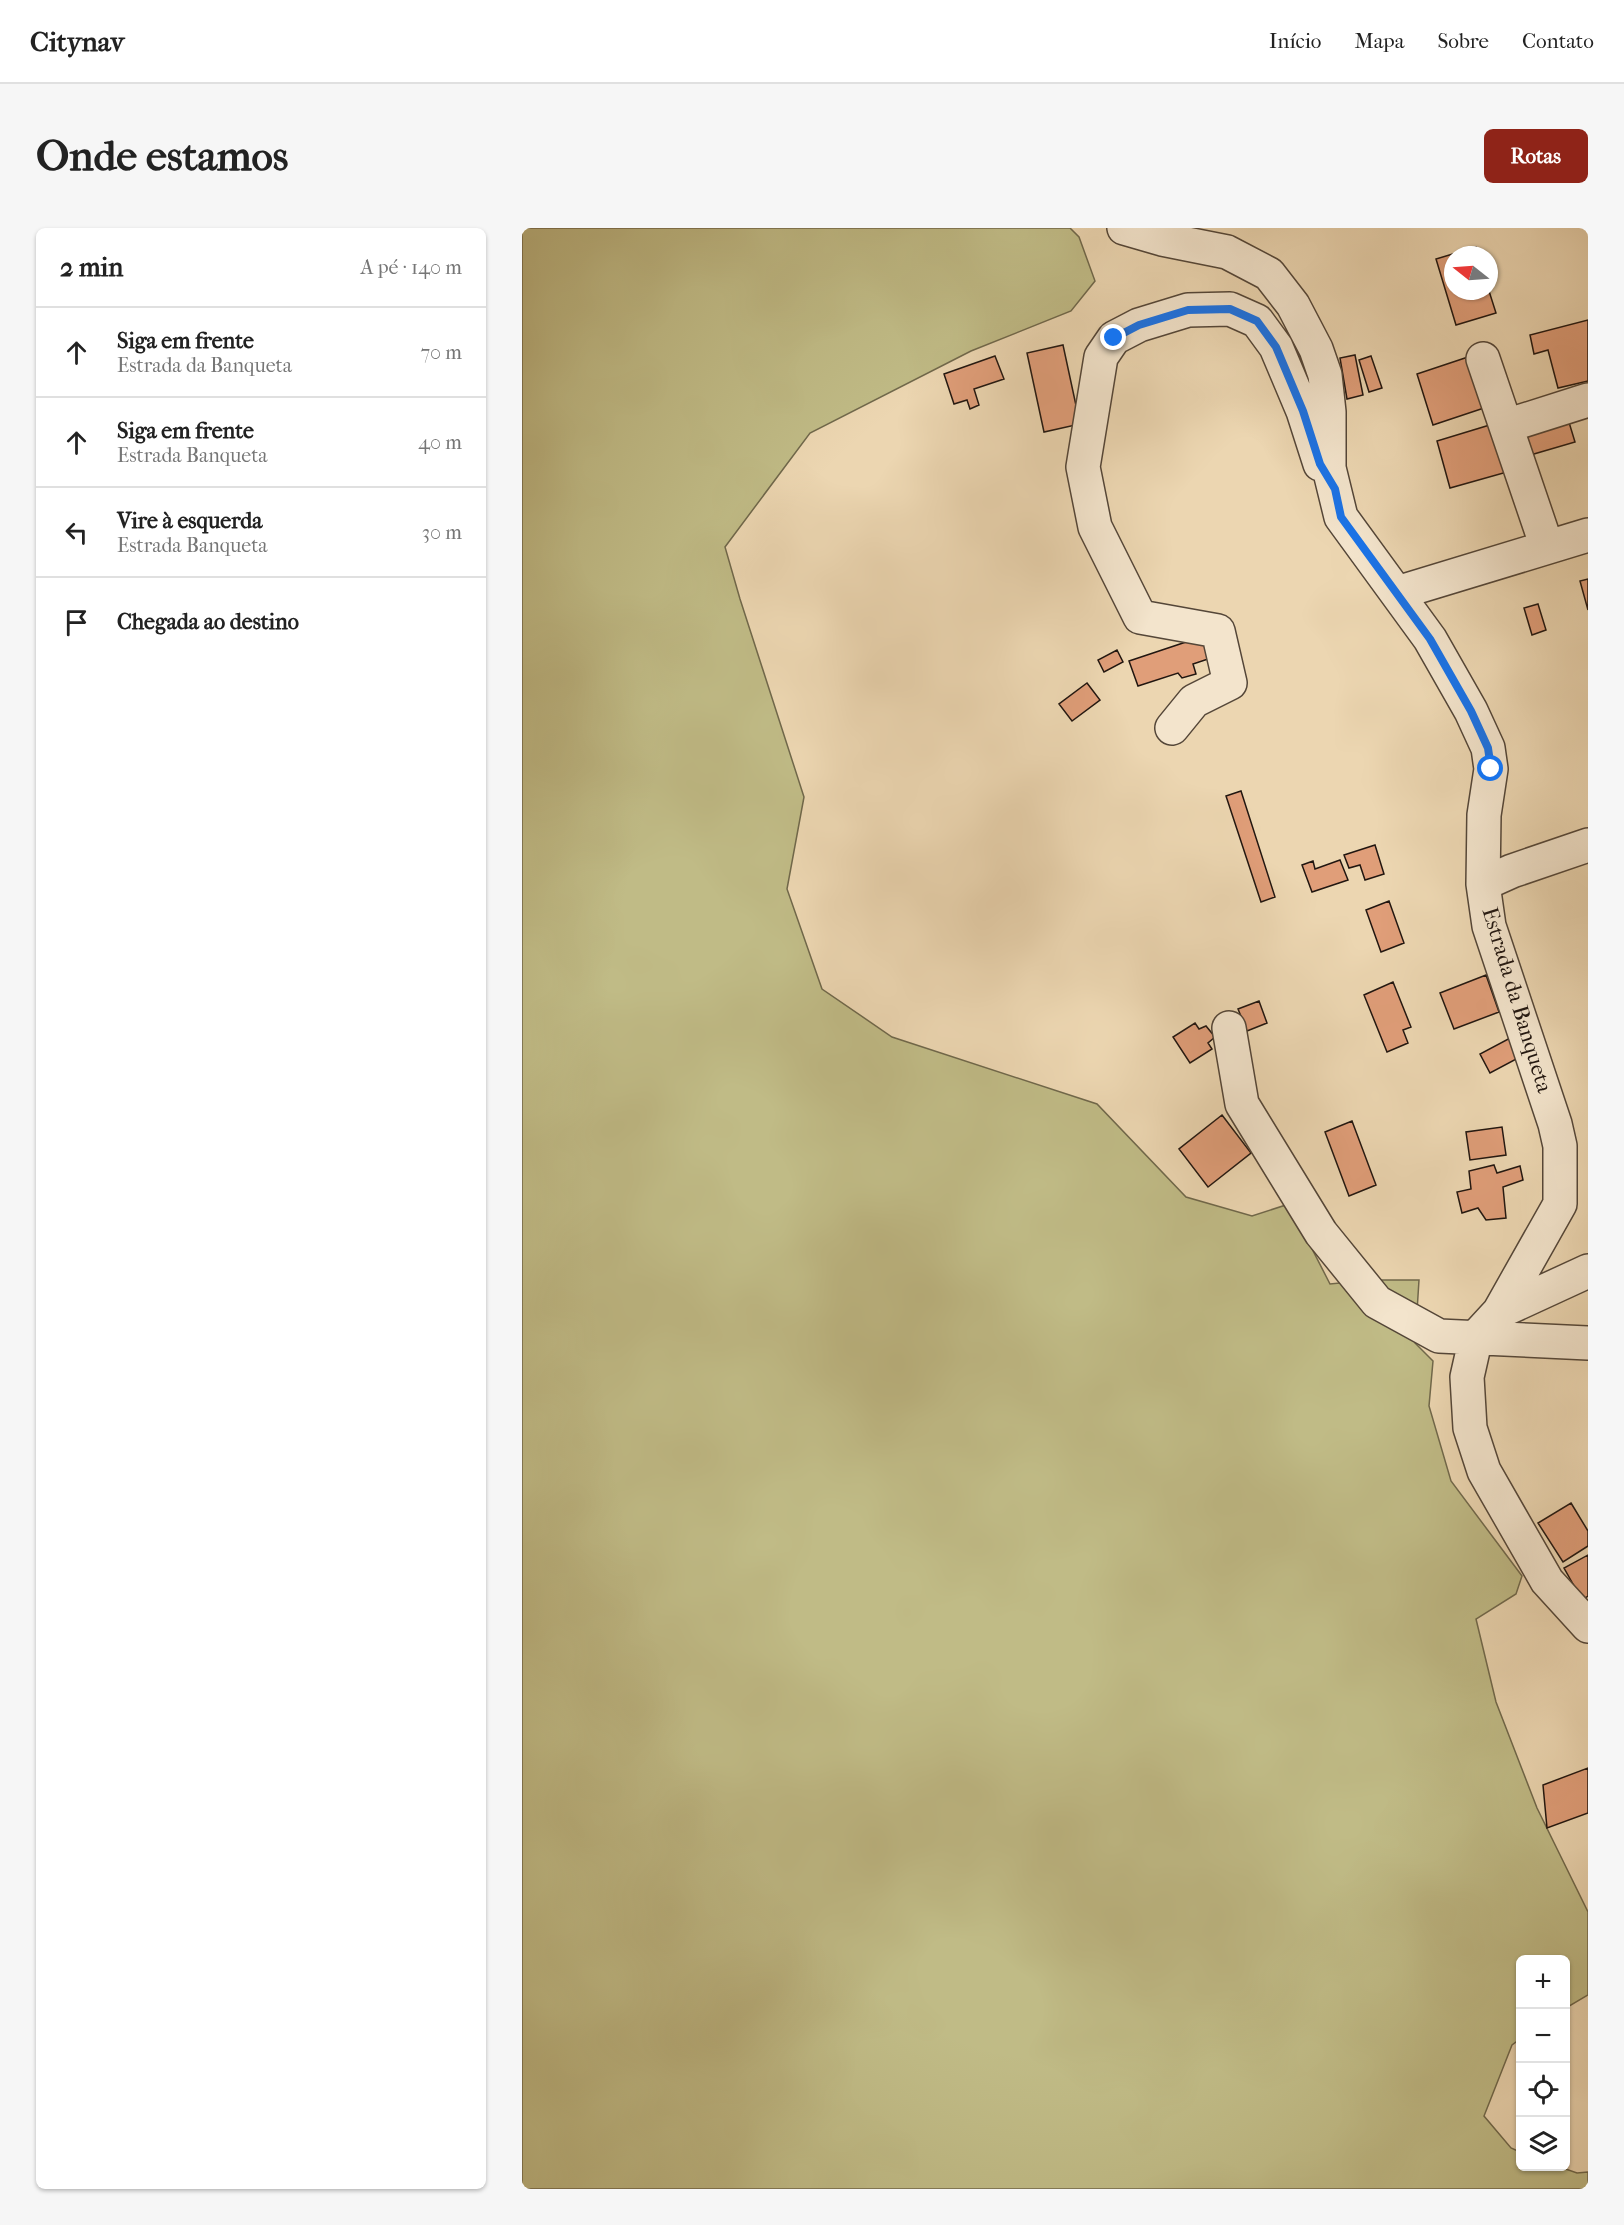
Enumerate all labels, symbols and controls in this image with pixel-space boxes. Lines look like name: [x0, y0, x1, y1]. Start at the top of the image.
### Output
text: Citynav: [30, 25, 124, 58]
text: Início: [1269, 29, 1321, 53]
text: Mapa: [1354, 29, 1404, 53]
text: Sobre: [1437, 29, 1489, 53]
text: Contato: [1522, 29, 1594, 53]
button: Rotas: [1484, 129, 1588, 183]
text: Onde estamos: [36, 132, 288, 181]
north arrow: [1444, 246, 1498, 300]
text: 2 min: [60, 252, 123, 283]
text: A pé · 140 m: [360, 256, 462, 279]
route end: [1100, 324, 1126, 350]
text: Siga em frente: [117, 328, 254, 354]
icon: ahead: [60, 336, 93, 369]
text: 70 m: [420, 341, 462, 364]
text: Estrada da Banqueta: [117, 354, 292, 377]
text: Siga em frente: [117, 418, 254, 444]
icon: ahead: [60, 426, 93, 459]
text: 40 m: [418, 431, 462, 454]
text: Estrada Banqueta: [117, 444, 268, 467]
text: Vire à esquerda: [117, 508, 262, 534]
icon: left: [60, 516, 93, 549]
text: 30 m: [422, 521, 462, 544]
text: Estrada Banqueta: [117, 534, 268, 557]
icon: arrive: [60, 606, 93, 639]
text: Chegada ao destino: [117, 609, 299, 635]
route start: [1477, 755, 1503, 781]
street label: Estrada da Banqueta: [1476, 904, 1558, 1097]
map controls: [1516, 1955, 1570, 2171]
button: +: [1516, 1955, 1570, 2009]
button: −: [1516, 2009, 1570, 2063]
button: locate: [1516, 2063, 1570, 2117]
button: layers: [1516, 2117, 1570, 2171]

